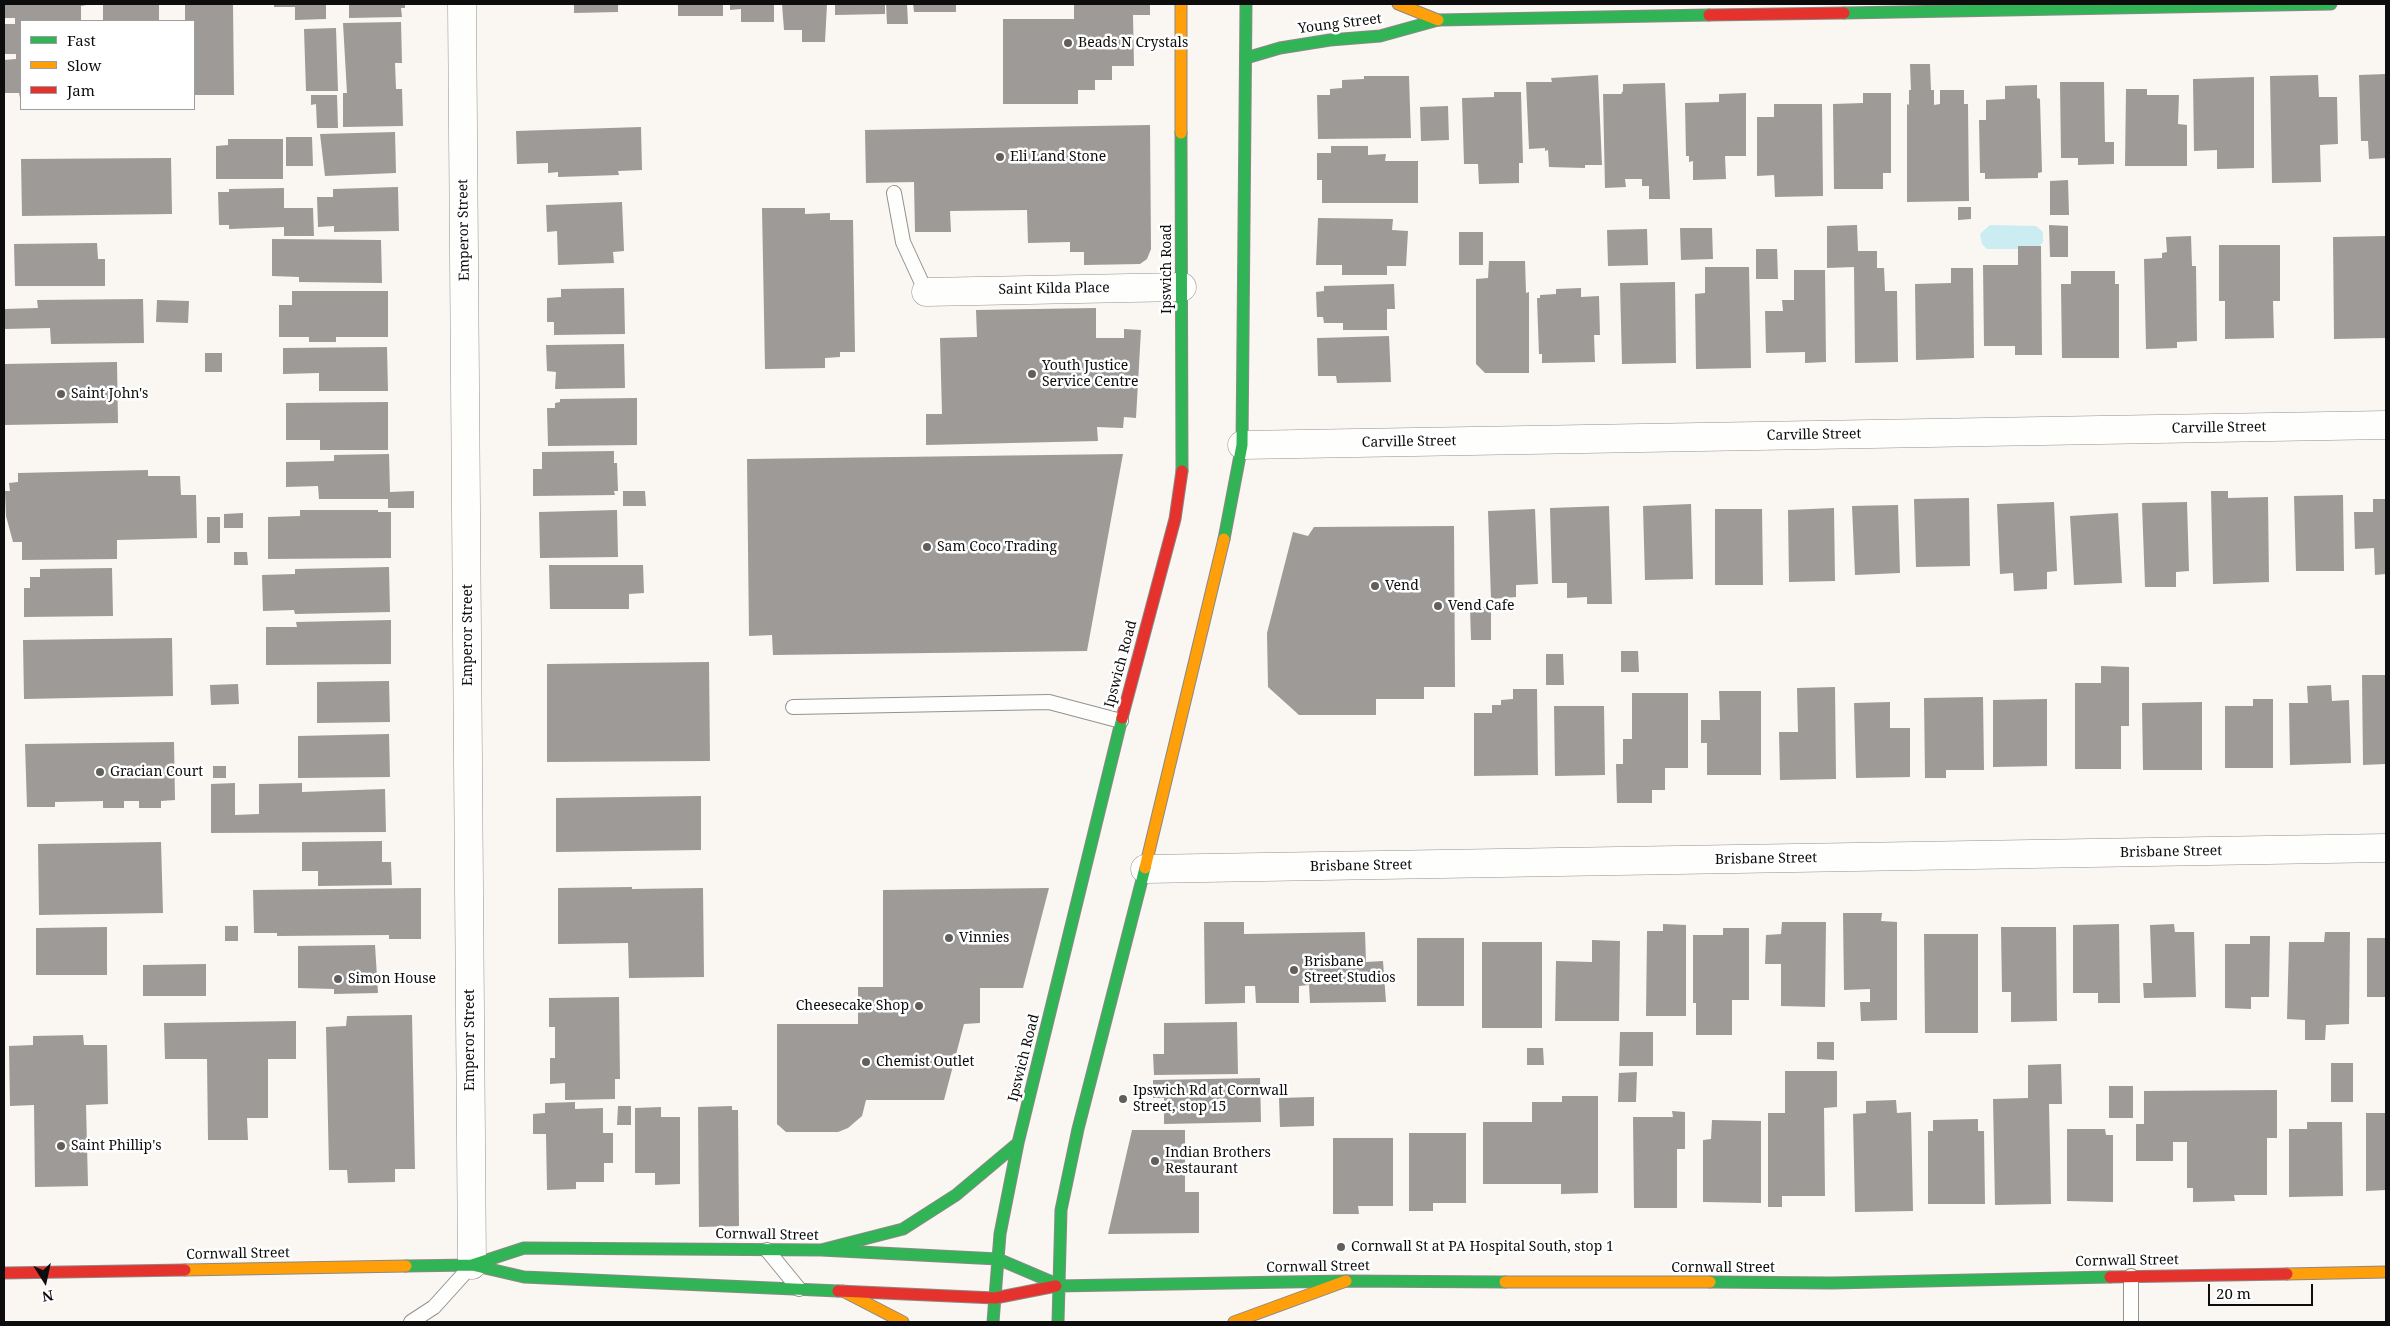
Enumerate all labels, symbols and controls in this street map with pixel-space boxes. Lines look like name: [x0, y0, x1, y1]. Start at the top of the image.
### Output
street label: Young Street: [1297, 11, 1383, 37]
legend: [20, 20, 195, 110]
text: Fast: [67, 30, 96, 50]
place label: Beads N Crystals: [1078, 35, 1188, 51]
marker: Beads N Crystals: [1062, 37, 1074, 49]
text: Slow: [67, 55, 101, 75]
text: Jam: [67, 80, 95, 100]
place label: Eli Land Stone: [1010, 149, 1106, 165]
marker: Eli Land Stone: [994, 151, 1006, 163]
street label: Emperor Street: [455, 179, 473, 281]
street label: Ipswich Road: [1159, 224, 1175, 314]
street label: Saint Kilda Place: [998, 280, 1110, 298]
place label: Youth Justice Service Centre: [1042, 358, 1138, 391]
marker: Youth Justice Service Centre: [1026, 368, 1038, 380]
place label: Saint John's: [71, 386, 148, 402]
marker: Saint John's: [55, 388, 67, 400]
street label: Carville Street: [2172, 419, 2266, 437]
street label: Carville Street: [1767, 426, 1861, 444]
street label: Carville Street: [1362, 433, 1456, 451]
place label: Sam Coco Trading: [937, 539, 1057, 555]
marker: Sam Coco Trading: [921, 541, 933, 553]
place label: Vend: [1385, 578, 1419, 594]
marker: Vend: [1369, 580, 1381, 592]
street label: Emperor Street: [460, 584, 476, 686]
place label: Vend Cafe: [1448, 598, 1514, 614]
marker: Vend Cafe: [1432, 600, 1444, 612]
street label: Ipswich Road: [1101, 618, 1141, 710]
place label: Gracian Court: [110, 764, 203, 780]
marker: Gracian Court: [94, 766, 106, 778]
street label: Brisbane Street: [2120, 843, 2222, 861]
street label: Brisbane Street: [1715, 850, 1817, 868]
street label: Brisbane Street: [1310, 857, 1412, 875]
place label: Vinnies: [959, 930, 1009, 946]
marker: Vinnies: [943, 932, 955, 944]
place label: Brisbane Street Studios: [1304, 954, 1396, 986]
marker: Brisbane Street Studios: [1288, 964, 1300, 976]
place label: Simon House: [348, 971, 436, 987]
marker: Simon House: [332, 973, 344, 985]
street label: Emperor Street: [462, 989, 478, 1091]
place label: Cheesecake Shop: [796, 998, 909, 1014]
marker: Cheesecake Shop: [913, 1000, 925, 1012]
street label: Ipswich Road: [1005, 1012, 1043, 1104]
place label: Chemist Outlet: [876, 1054, 975, 1070]
marker: Chemist Outlet: [860, 1056, 872, 1068]
place label: Ipswich Rd at Cornwall Street, stop 15: [1133, 1083, 1288, 1116]
marker: Ipswich Rd at Cornwall Street, stop 15: [1117, 1093, 1129, 1105]
place label: Saint Phillip's: [71, 1138, 162, 1154]
marker: Saint Phillip's: [55, 1140, 67, 1152]
place label: Indian Brothers Restaurant: [1165, 1145, 1271, 1178]
marker: Indian Brothers Restaurant: [1149, 1155, 1161, 1167]
street label: Cornwall Street: [715, 1226, 819, 1244]
place label: Cornwall St at PA Hospital South, stop 1: [1351, 1239, 1614, 1255]
marker: Cornwall St at PA Hospital South, stop 1: [1335, 1241, 1347, 1253]
street label: Cornwall Street: [186, 1245, 290, 1263]
street label: Cornwall Street: [2075, 1252, 2179, 1270]
north arrow: [20, 1256, 70, 1306]
street label: Cornwall Street: [1266, 1258, 1370, 1276]
street label: Cornwall Street: [1671, 1260, 1775, 1276]
scale bar: [2210, 1274, 2315, 1306]
text: 20 m: [2216, 1283, 2251, 1303]
text: N: [41, 1286, 55, 1307]

